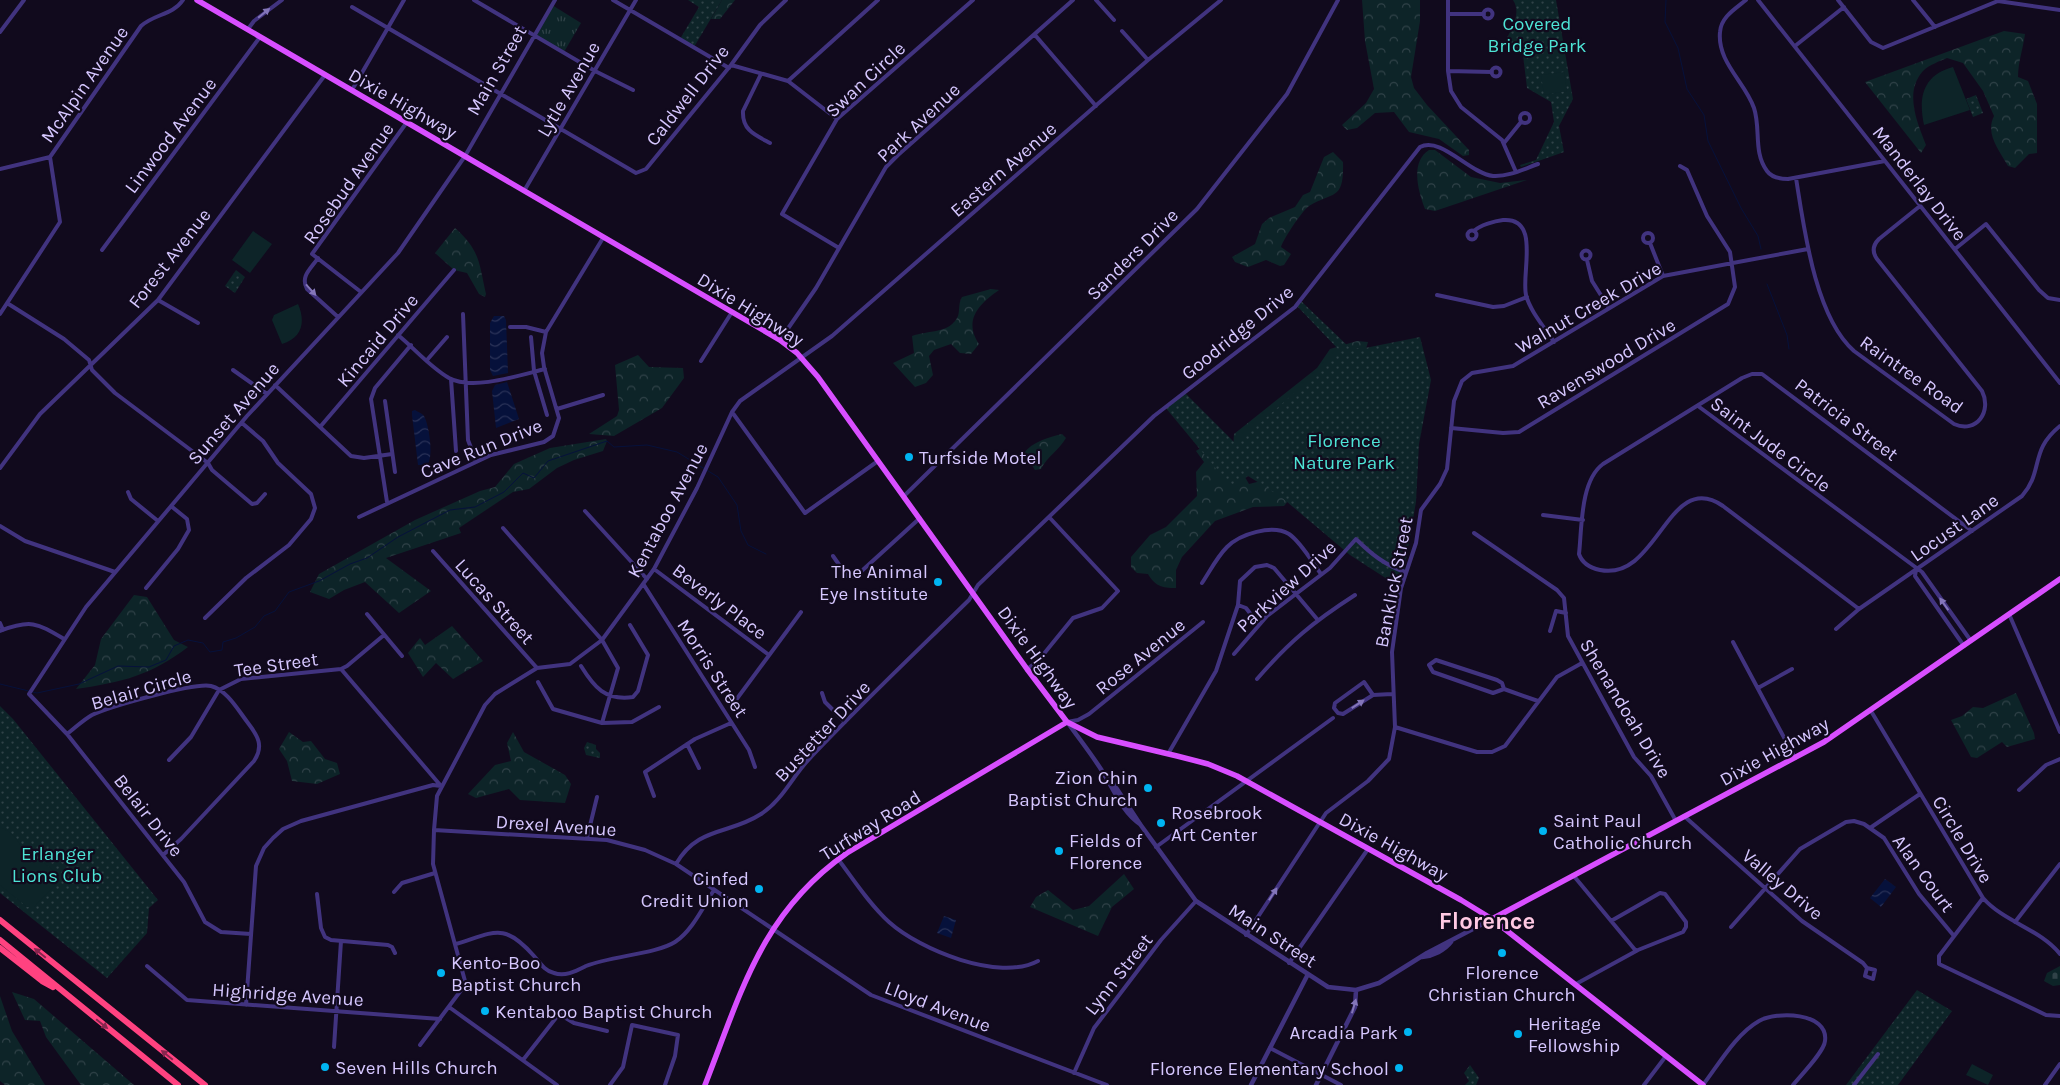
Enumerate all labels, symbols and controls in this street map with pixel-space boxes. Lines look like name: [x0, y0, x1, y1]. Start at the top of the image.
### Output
one-way arrow: [257, 8, 270, 19]
park label: Covered Bridge Park: [1487, 13, 1587, 57]
street label: McAlpin Avenue: [36, 22, 133, 147]
street label: Main Street: [462, 22, 531, 119]
street label: Swan Circle: [821, 37, 910, 122]
street label: Lytle Avenue: [533, 38, 605, 141]
street label: Caldwell Drive: [642, 41, 734, 150]
street label: Dixie Highway: [344, 64, 461, 144]
street label: Linwood Avenue: [120, 74, 221, 198]
street label: Park Avenue: [873, 79, 965, 167]
street label: Eastern Avenue: [946, 118, 1061, 222]
street label: Rosebud Avenue: [299, 119, 399, 248]
street label: Manderlay Drive: [1868, 122, 1971, 245]
street label: Forest Avenue: [124, 204, 216, 313]
street label: Sanders Drive: [1082, 204, 1183, 305]
street label: Walnut Creek Drive: [1512, 257, 1665, 358]
street label: Dixie Highway: [693, 268, 808, 351]
street label: Goodridge Drive: [1177, 281, 1298, 385]
one-way arrow: [305, 284, 316, 297]
street label: Kincaid Drive: [332, 290, 423, 392]
street label: Ravenswood Drive: [1533, 314, 1680, 414]
street label: Raintree Road: [1856, 331, 1967, 419]
street label: Sunset Avenue: [183, 358, 284, 469]
street label: Patricia Street: [1791, 374, 1902, 466]
street label: Saint Jude Circle: [1706, 393, 1835, 497]
street label: Cave Run Drive: [417, 414, 545, 483]
park label: Florence Nature Park: [1293, 430, 1395, 474]
street label: Kentaboo Avenue: [623, 439, 713, 582]
place label: Turfside Motel: [919, 447, 1042, 469]
marker: Turfside Motel: [903, 451, 915, 463]
street label: Locust Lane: [1906, 489, 2003, 566]
street label: Banklick Street: [1371, 515, 1417, 649]
street label: Parkview Drive: [1232, 536, 1341, 637]
street label: Lucas Street: [450, 554, 538, 649]
street label: Beverly Place: [668, 559, 771, 644]
place label: The Animal Eye Institute: [819, 561, 928, 605]
marker: The Animal Eye Institute: [932, 576, 944, 588]
one-way arrow: [1939, 597, 1949, 611]
street label: Dixie Highway: [993, 602, 1082, 713]
street label: Rose Avenue: [1091, 614, 1190, 700]
street label: Morris Street: [672, 615, 752, 722]
street label: Shenandoah Drive: [1575, 635, 1675, 782]
street label: Tee Street: [233, 648, 319, 682]
street label: Belair Circle: [89, 665, 194, 715]
street label: Bustetter Drive: [770, 677, 875, 787]
one-way arrow: [1351, 700, 1364, 709]
street label: Dixie Highway: [1716, 713, 1833, 791]
place label: Zion Chin Baptist Church: [1007, 767, 1138, 811]
street label: Belair Drive: [109, 770, 187, 861]
marker: Zion Chin Baptist Church: [1142, 782, 1154, 794]
street label: Turfway Road: [816, 786, 925, 865]
street label: Circle Drive: [1927, 792, 1997, 887]
place label: Rosebrook Art Center: [1171, 802, 1263, 846]
street label: Dixie Highway: [1335, 808, 1452, 886]
place label: Saint Paul Catholic Church: [1553, 810, 1692, 854]
street label: Drexel Avenue: [495, 811, 617, 841]
marker: Rosebrook Art Center: [1155, 817, 1167, 829]
marker: Saint Paul Catholic Church: [1537, 825, 1549, 837]
place label: Fields of Florence: [1069, 830, 1143, 874]
street label: Alan Court: [1888, 831, 1959, 917]
park label: Erlanger Lions Club: [12, 843, 102, 887]
marker: Fields of Florence: [1053, 845, 1065, 857]
street label: Valley Drive: [1737, 845, 1827, 925]
place label: Cinfed Credit Union: [641, 868, 749, 912]
marker: Cinfed Credit Union: [753, 883, 765, 895]
one-way arrow: [1268, 887, 1278, 901]
street label: Main Street: [1224, 899, 1321, 972]
district label: Florence: [1439, 907, 1535, 935]
street label: Lynn Street: [1080, 930, 1157, 1020]
one-way arrow: [34, 947, 47, 958]
marker: Florence Christian Church: [1496, 947, 1508, 959]
place label: Kento-Boo Baptist Church: [451, 952, 582, 996]
place label: Florence Christian Church: [1428, 962, 1576, 1006]
marker: Kento-Boo Baptist Church: [435, 967, 447, 979]
street label: Lloyd Avenue: [882, 977, 994, 1037]
street label: Highridge Avenue: [211, 979, 364, 1011]
one-way arrow: [1350, 998, 1358, 1013]
place label: Kentaboo Baptist Church: [495, 1001, 712, 1023]
marker: Kentaboo Baptist Church: [479, 1005, 491, 1017]
place label: Heritage Fellowship: [1528, 1013, 1620, 1057]
one-way arrow: [95, 1018, 108, 1029]
place label: Arcadia Park: [1290, 1022, 1398, 1044]
marker: Arcadia Park: [1402, 1026, 1414, 1038]
marker: Heritage Fellowship: [1512, 1028, 1524, 1040]
one-way arrow: [161, 1049, 174, 1060]
place label: Seven Hills Church: [335, 1057, 498, 1079]
place label: Florence Elementary School: [1150, 1058, 1389, 1080]
marker: Seven Hills Church: [319, 1061, 331, 1073]
marker: Florence Elementary School: [1393, 1062, 1405, 1074]

